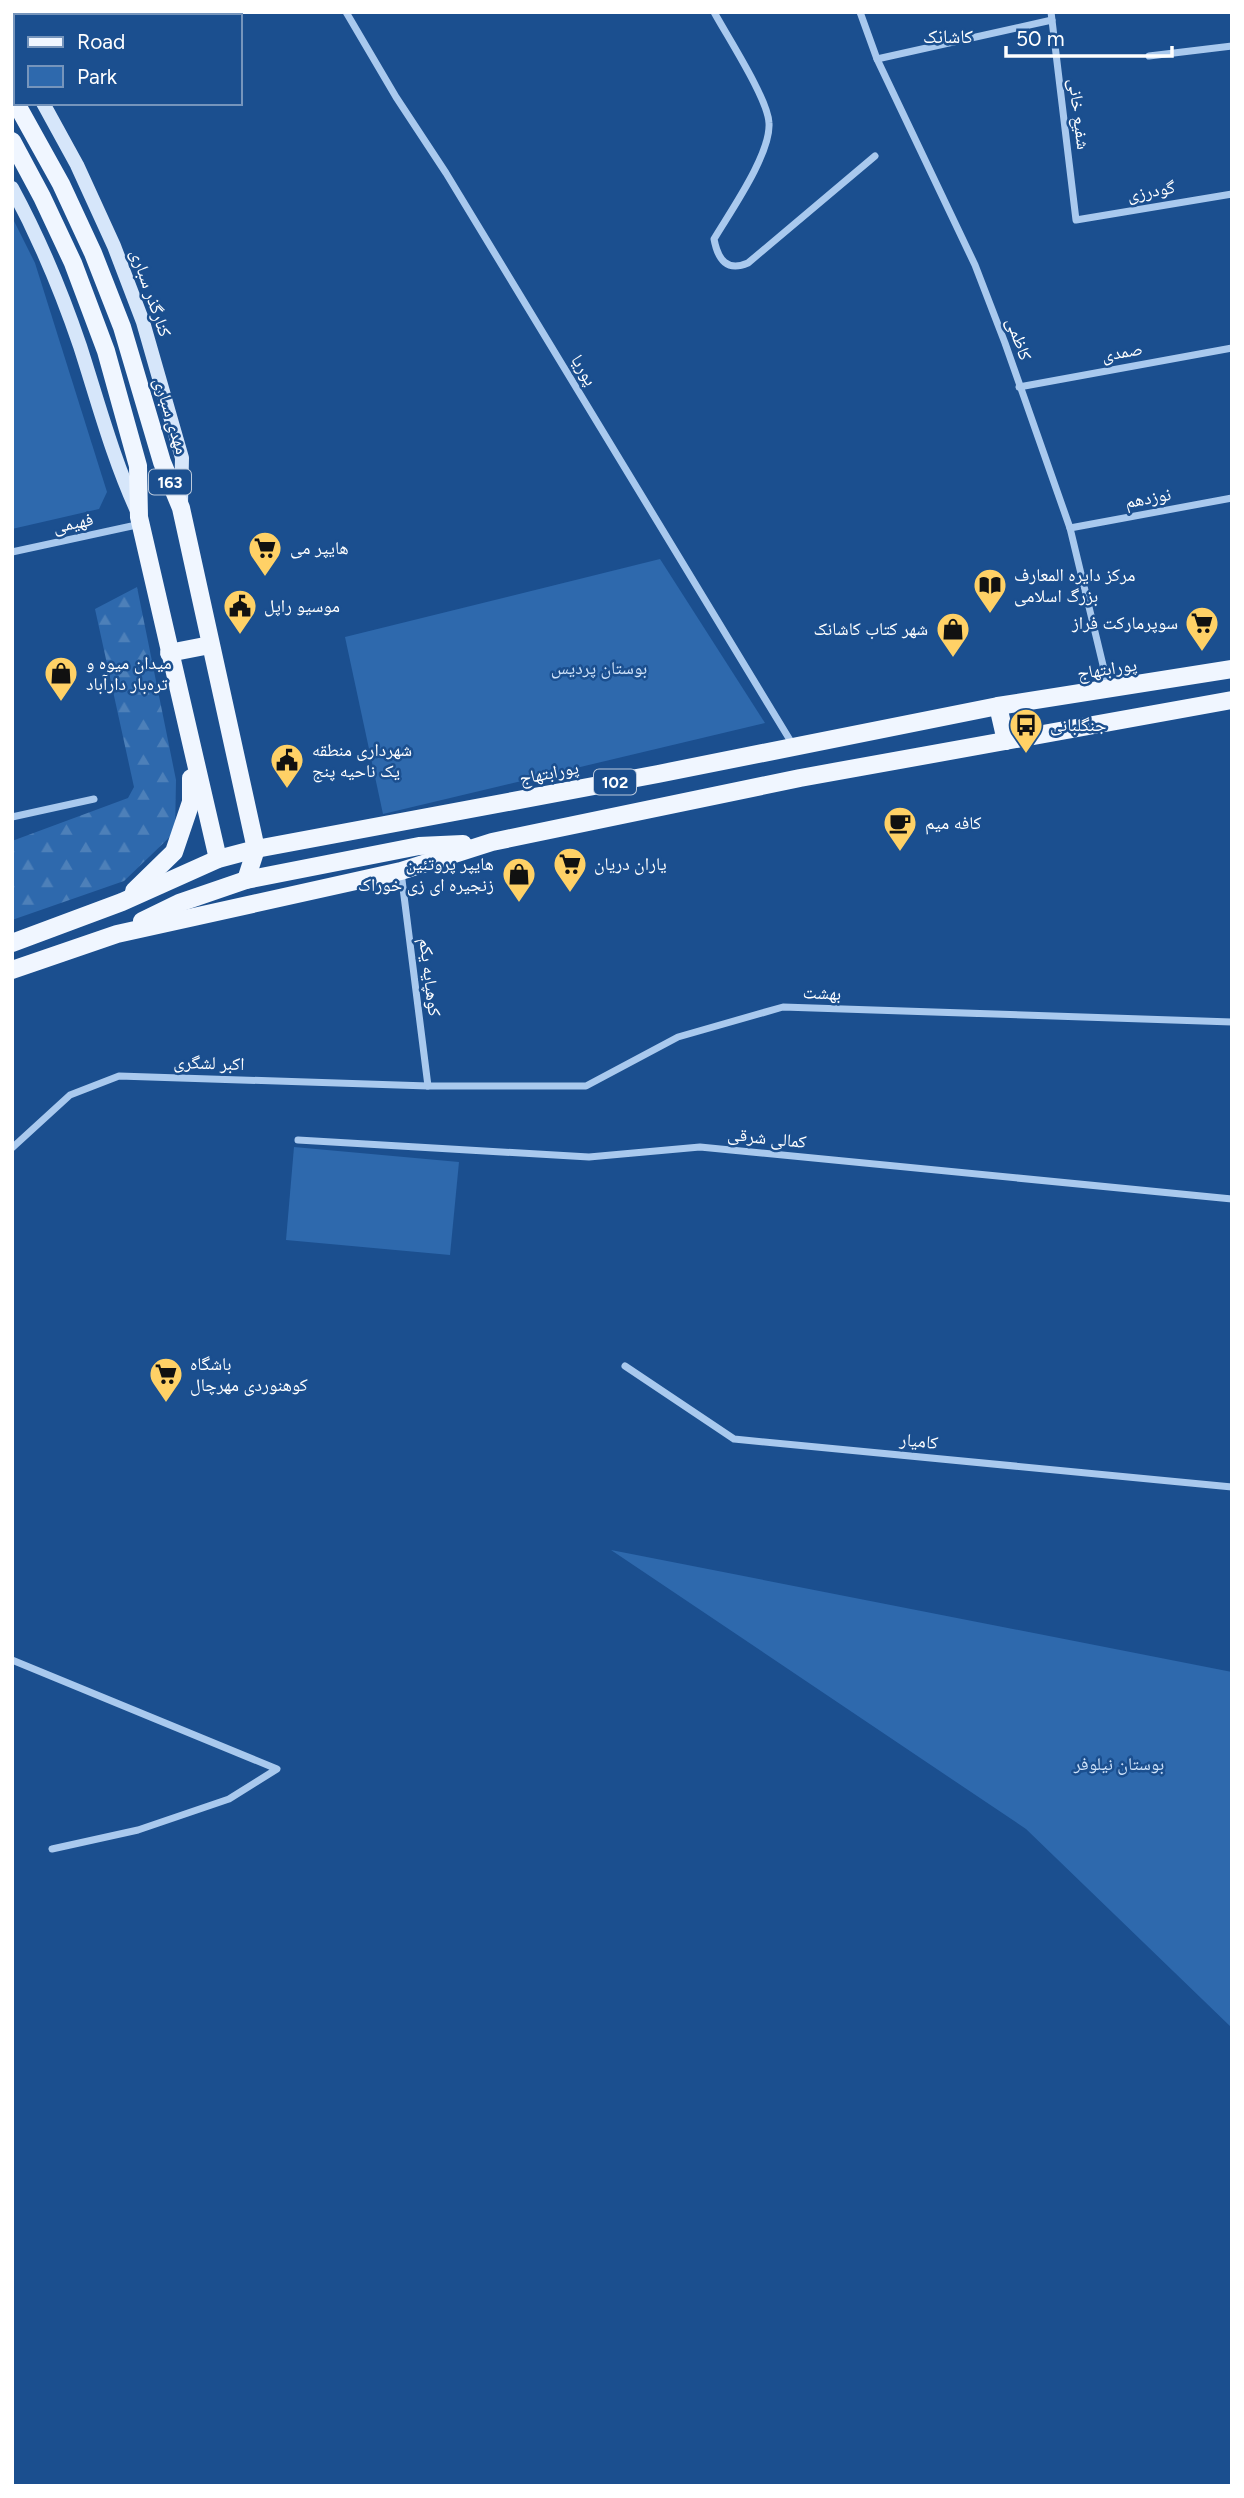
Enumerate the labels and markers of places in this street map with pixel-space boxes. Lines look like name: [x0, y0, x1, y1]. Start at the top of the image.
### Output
supermarket icon: هایپر می: [246, 529, 284, 578]
place label: هایپر می: [290, 537, 349, 559]
place label: مرکز دایره المعارف بزرگ اسلامی: [1014, 564, 1135, 607]
library icon: مرکز دایره المعارف بزرگ اسلامی: [971, 566, 1009, 615]
public building icon: موسیو راپل: [221, 587, 259, 636]
place label: موسیو راپل: [264, 595, 340, 617]
supermarket icon: سوپرمارکت فراز: [1183, 604, 1221, 653]
shop icon: شهر کتاب کاشانک: [934, 610, 972, 659]
place label: سوپرمارکت فراز: [1071, 612, 1178, 634]
place label: شهر کتاب کاشانک: [813, 618, 928, 640]
place label: میدان میوه و تره‌بار دارآباد: [86, 652, 172, 695]
shop icon: میدان میوه و تره‌بار دارآباد: [42, 654, 80, 703]
bus stop icon: جنگلبانی: [1007, 706, 1045, 755]
place label: جنگلبانی: [1050, 714, 1107, 736]
place label: شهرداری منطقه یک ناحیه پنج: [312, 739, 412, 783]
public building icon: شهرداری منطقه یک ناحیه پنج: [268, 741, 306, 790]
cafe icon: کافه میم: [881, 804, 919, 853]
place label: کافه میم: [925, 812, 982, 835]
supermarket icon: یاران دریان: [551, 845, 589, 894]
place label: هایپر پروتئین زنجیره ای زی خوراک: [358, 853, 494, 896]
place label: یاران دریان: [594, 853, 667, 875]
shop icon: هایپر پروتئین زنجیره ای زی خوراک: [500, 855, 538, 904]
place label: باشگاه کوهنوردی مهرچال: [190, 1353, 308, 1396]
supermarket icon: باشگاه کوهنوردی مهرچال: [147, 1355, 185, 1404]

